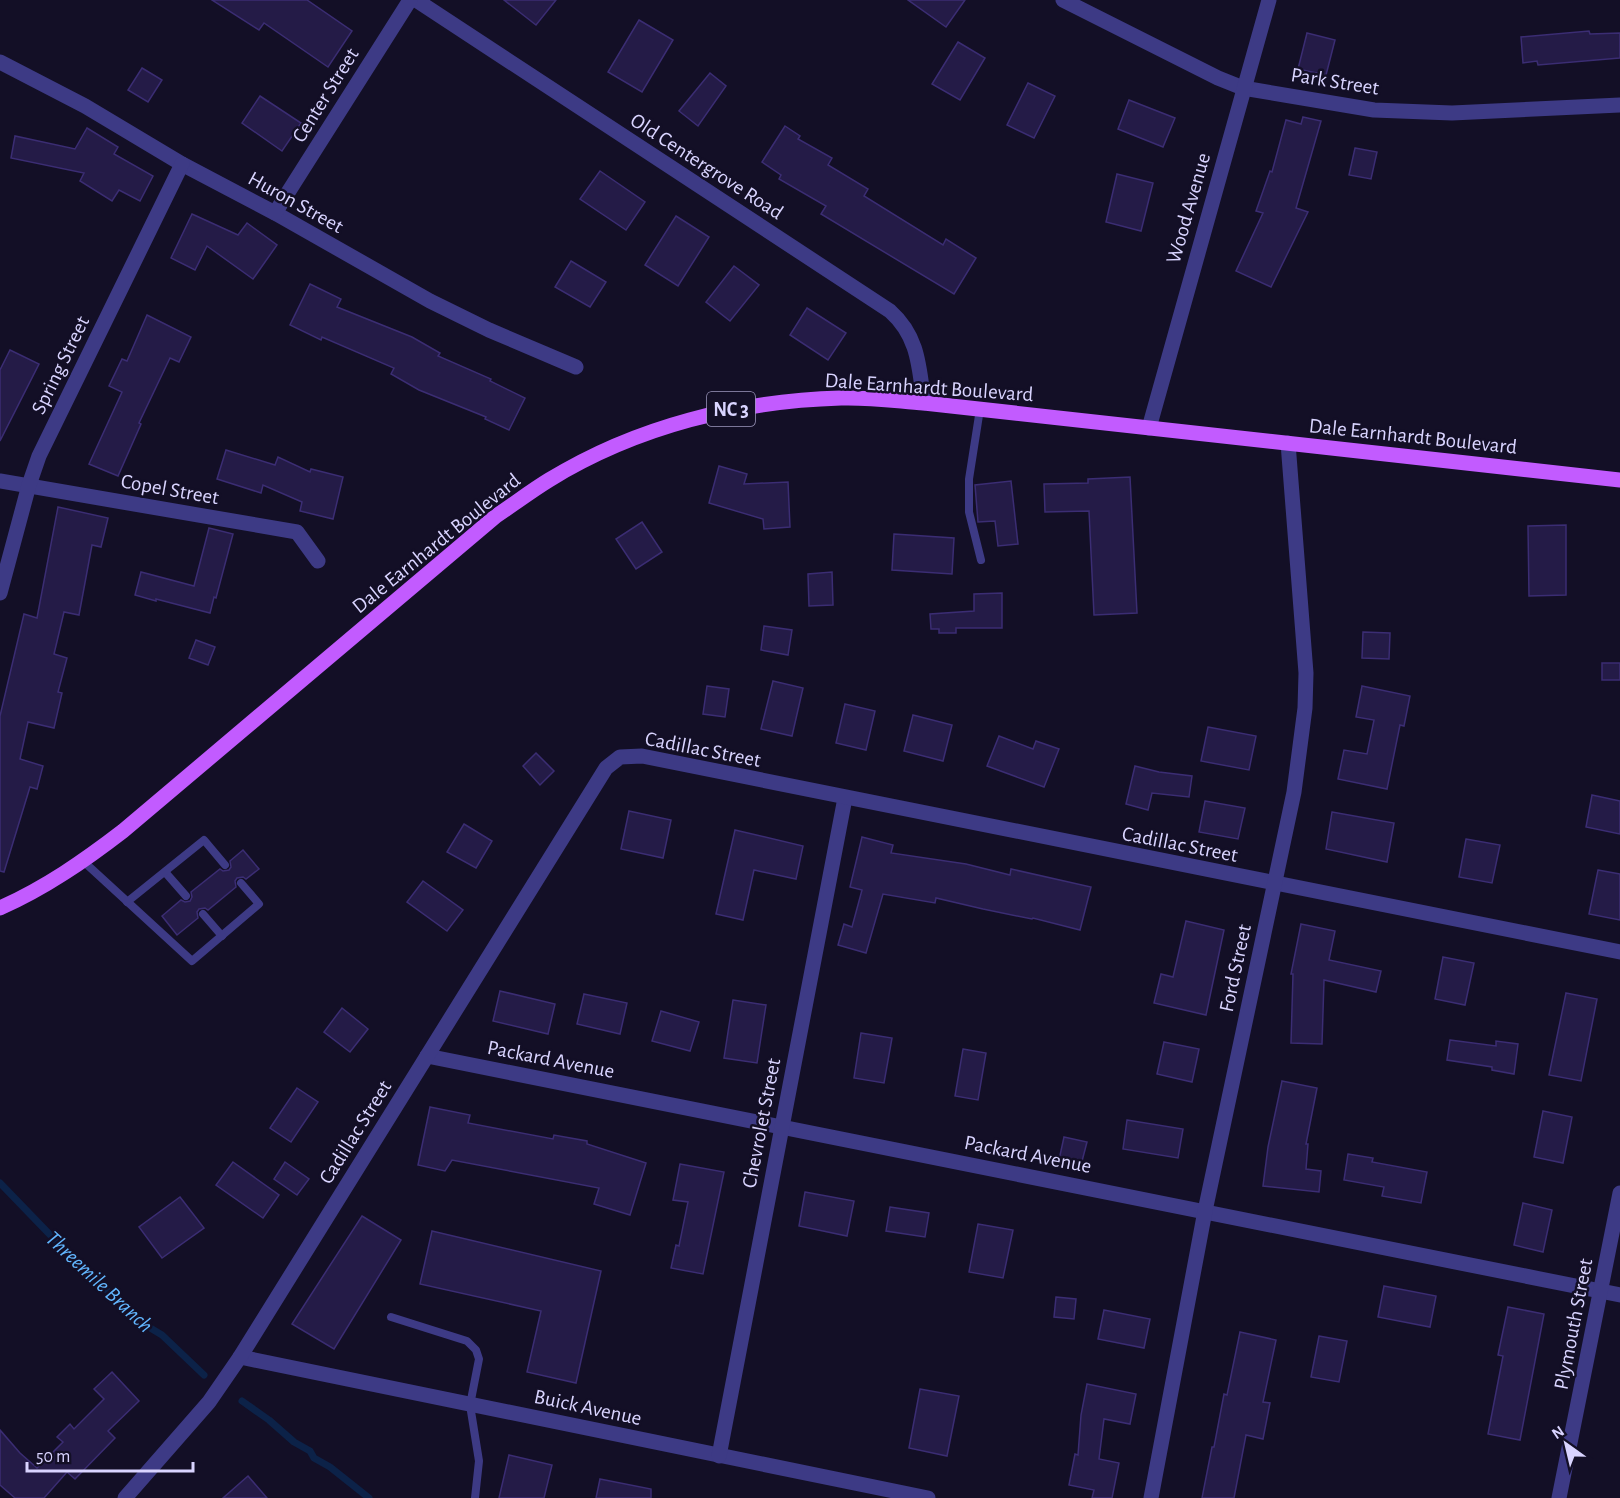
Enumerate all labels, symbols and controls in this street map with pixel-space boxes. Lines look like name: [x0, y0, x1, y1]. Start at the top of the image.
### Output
street label: Center Street: [288, 44, 363, 146]
street label: Park Street: [1289, 64, 1381, 99]
street label: Old Centergrove Road: [627, 109, 787, 224]
street label: Wood Avenue: [1163, 150, 1214, 266]
street label: Huron Street: [245, 168, 347, 237]
street label: Spring Street: [28, 313, 93, 418]
street label: Dale Earnhardt Boulevard: [824, 370, 1034, 405]
road number: NC 3: [707, 392, 755, 426]
street label: Dale Earnhardt Boulevard: [1308, 415, 1518, 458]
street label: Dale Earnhardt Boulevard: [348, 469, 524, 617]
street label: Copel Street: [119, 471, 221, 509]
street label: Cadillac Street: [643, 728, 763, 771]
street label: Cadillac Street: [1120, 823, 1240, 866]
street label: Ford Street: [1216, 922, 1255, 1014]
street label: Packard Avenue: [486, 1037, 616, 1082]
street label: Chevrolet Street: [739, 1056, 784, 1190]
street label: Cadillac Street: [315, 1077, 396, 1188]
street label: Packard Avenue: [963, 1132, 1093, 1177]
water label: Threemile Branch: [42, 1227, 157, 1337]
street label: Plymouth Street: [1550, 1256, 1597, 1392]
street label: Buick Avenue: [532, 1386, 644, 1429]
north arrow: [1536, 1414, 1596, 1474]
text: N: [1549, 1423, 1567, 1442]
scale bar: [27, 1435, 194, 1473]
text: 50 m: [36, 1448, 70, 1466]

